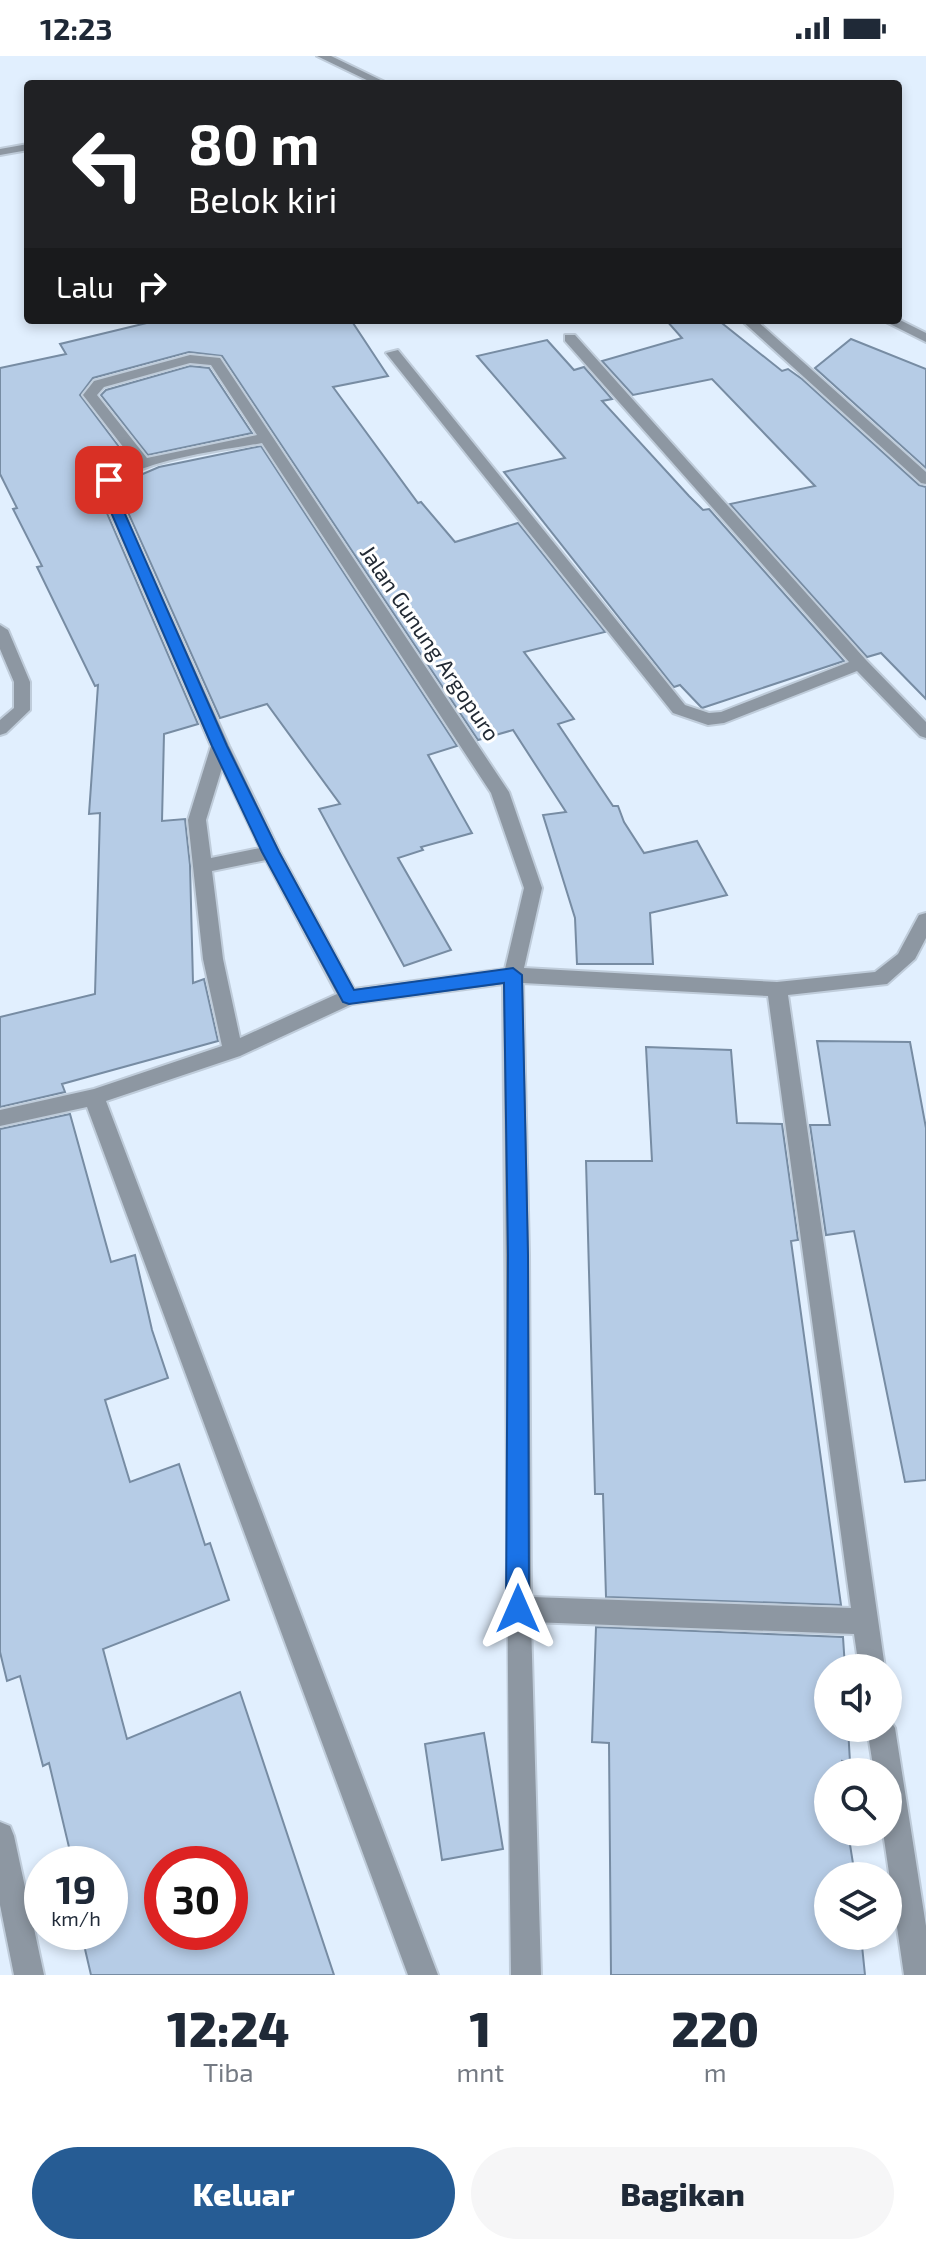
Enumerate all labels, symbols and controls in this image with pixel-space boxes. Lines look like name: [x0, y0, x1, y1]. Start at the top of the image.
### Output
text: 12:23: [40, 10, 113, 46]
text: 80 m: [188, 109, 320, 176]
icon: left: [56, 112, 160, 216]
text: Belok kiri: [188, 177, 337, 220]
icon: right: [130, 264, 174, 308]
text: Lalu: [56, 268, 114, 304]
pin: [75, 446, 143, 514]
icon: arrive: [87, 458, 131, 502]
street label: Jalan Gunung Argopuro: [356, 540, 506, 745]
position arrow: [476, 1567, 560, 1651]
map controls: [814, 1654, 902, 1950]
button: sound: [814, 1654, 902, 1742]
button: search: [814, 1758, 902, 1846]
speed limit sign: 30: [144, 1846, 248, 1950]
button: layers: [814, 1862, 902, 1950]
text: 19: [56, 1864, 96, 1912]
text: km/h: [51, 1906, 101, 1930]
text: 12:24: [167, 1999, 289, 2057]
text: 1: [469, 1999, 491, 2057]
text: 220: [671, 1999, 759, 2057]
text: Tiba: [203, 2056, 254, 2087]
text: mnt: [456, 2056, 504, 2087]
text: m: [704, 2056, 726, 2087]
button: Keluar: [32, 2147, 455, 2239]
button: Bagikan: [471, 2147, 894, 2239]

